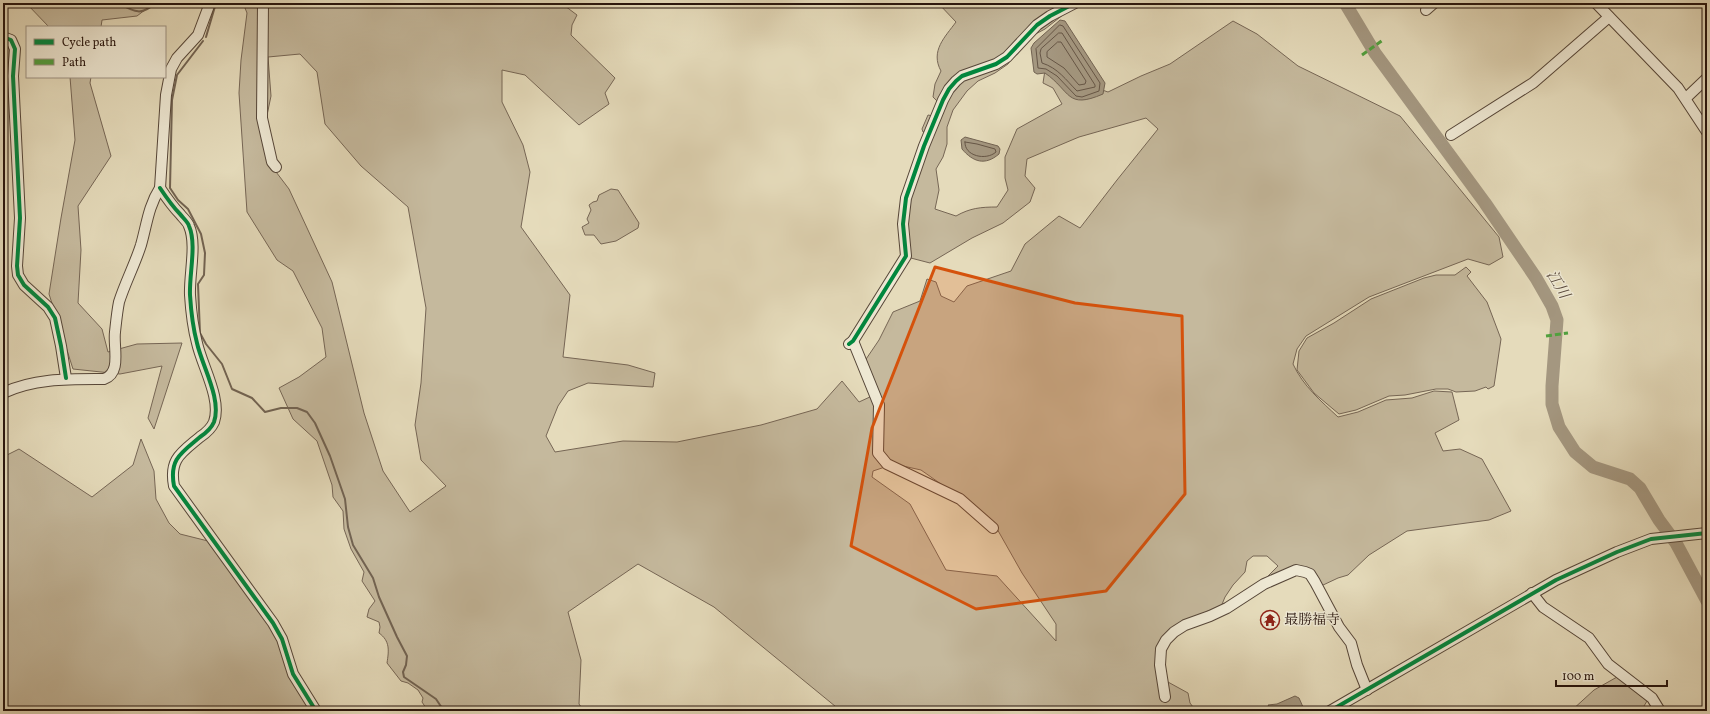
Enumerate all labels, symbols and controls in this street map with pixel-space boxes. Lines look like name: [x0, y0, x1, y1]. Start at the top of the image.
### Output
legend: [26, 26, 166, 78]
text: Cycle path: [62, 35, 117, 51]
text: Path: [62, 55, 86, 71]
water label: 江川: [1540, 267, 1575, 305]
temple icon: 最勝福寺: [1259, 609, 1281, 631]
place label: 最勝福寺: [1284, 611, 1340, 630]
scale bar: [1556, 662, 1667, 688]
text: 100 m: [1562, 669, 1595, 685]

